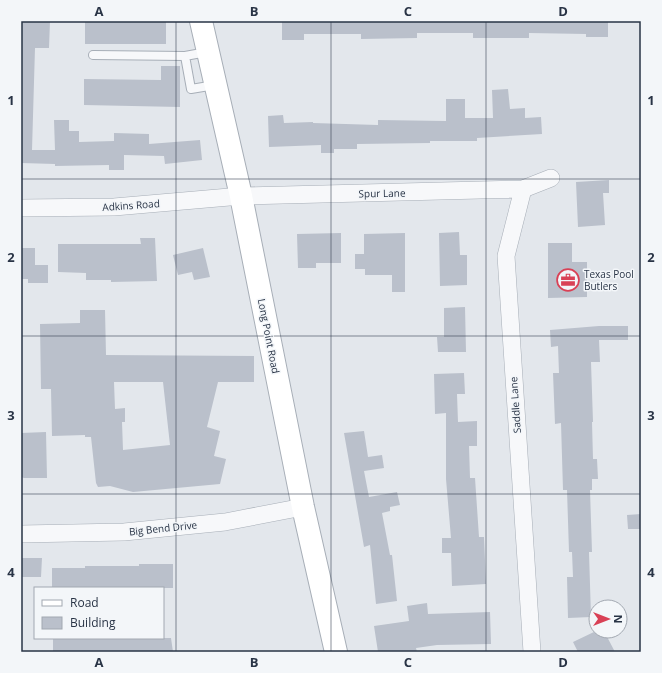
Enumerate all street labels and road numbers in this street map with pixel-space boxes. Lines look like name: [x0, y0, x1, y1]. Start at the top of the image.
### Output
street label: Spur Lane: [358, 186, 406, 200]
street label: Adkins Road: [102, 196, 160, 214]
street label: Long Point Road: [255, 297, 283, 375]
street label: Saddle Lane: [506, 376, 524, 434]
street label: Big Bend Drive: [128, 517, 198, 539]

